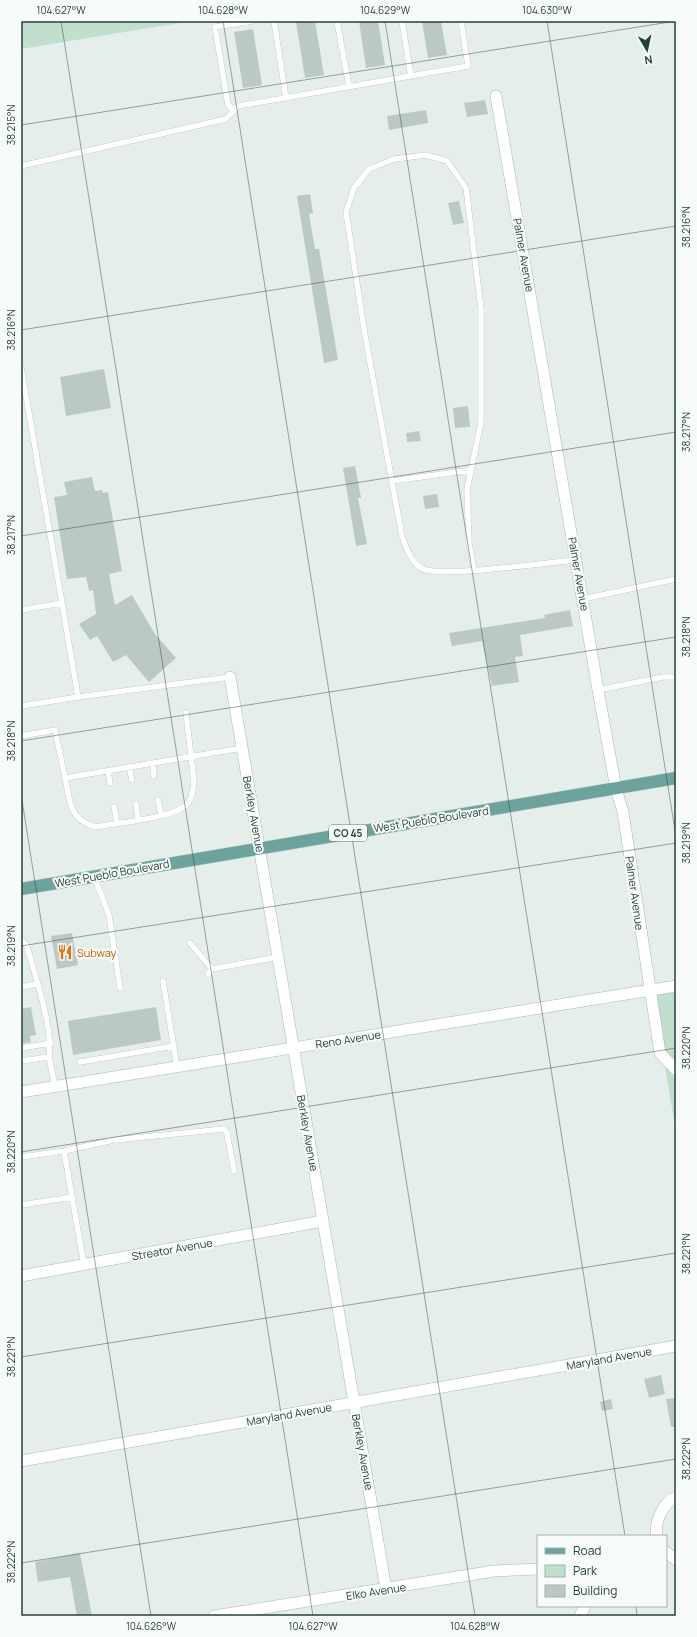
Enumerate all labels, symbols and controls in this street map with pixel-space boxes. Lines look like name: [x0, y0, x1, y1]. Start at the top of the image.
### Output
text: 104.627°W: [36, 3, 86, 17]
text: 104.628°W: [198, 3, 249, 17]
text: 104.629°W: [360, 3, 411, 17]
text: 104.630°W: [522, 3, 573, 17]
north arrow: [627, 30, 667, 70]
text: N: [643, 52, 654, 68]
text: 38.215°N: [4, 105, 18, 145]
text: 38.216°N: [679, 206, 693, 248]
street label: Palmer Avenue: [510, 217, 538, 294]
text: 38.216°N: [4, 309, 18, 351]
text: 38.217°N: [679, 412, 693, 452]
text: 38.217°N: [4, 515, 18, 555]
street label: Palmer Avenue: [565, 536, 593, 613]
text: 38.218°N: [679, 617, 693, 657]
text: 38.218°N: [4, 721, 18, 761]
street label: Berkley Avenue: [240, 775, 268, 854]
street label: West Pueblo Boulevard: [372, 803, 490, 835]
text: 38.219°N: [679, 822, 693, 864]
road number: CO 45: [329, 825, 367, 841]
street label: Palmer Avenue: [622, 855, 648, 932]
street label: West Pueblo Boulevard: [54, 856, 170, 890]
text: 38.219°N: [4, 925, 18, 967]
restaurant icon: Subway: [56, 943, 74, 961]
place label: Subway: [77, 945, 117, 960]
street label: Reno Avenue: [314, 1026, 382, 1052]
text: 38.220°N: [679, 1026, 693, 1069]
street label: Berkley Avenue: [294, 1094, 322, 1173]
text: 38.220°N: [4, 1130, 18, 1173]
street label: Streator Avenue: [130, 1234, 214, 1264]
text: 38.221°N: [679, 1234, 693, 1274]
text: 38.221°N: [4, 1337, 18, 1377]
street label: Maryland Avenue: [565, 1343, 654, 1373]
street label: Maryland Avenue: [245, 1399, 334, 1429]
street label: Berkley Avenue: [349, 1413, 377, 1492]
text: 38.222°N: [679, 1438, 693, 1480]
legend: [537, 1535, 667, 1607]
text: 38.222°N: [4, 1541, 18, 1583]
text: Road: [573, 1542, 601, 1559]
text: Park: [573, 1562, 598, 1579]
street label: Elko Avenue: [345, 1579, 408, 1603]
text: Building: [573, 1582, 617, 1599]
text: 104.626°W: [126, 1619, 177, 1633]
text: 104.627°W: [288, 1619, 338, 1633]
text: 104.628°W: [450, 1619, 501, 1633]

